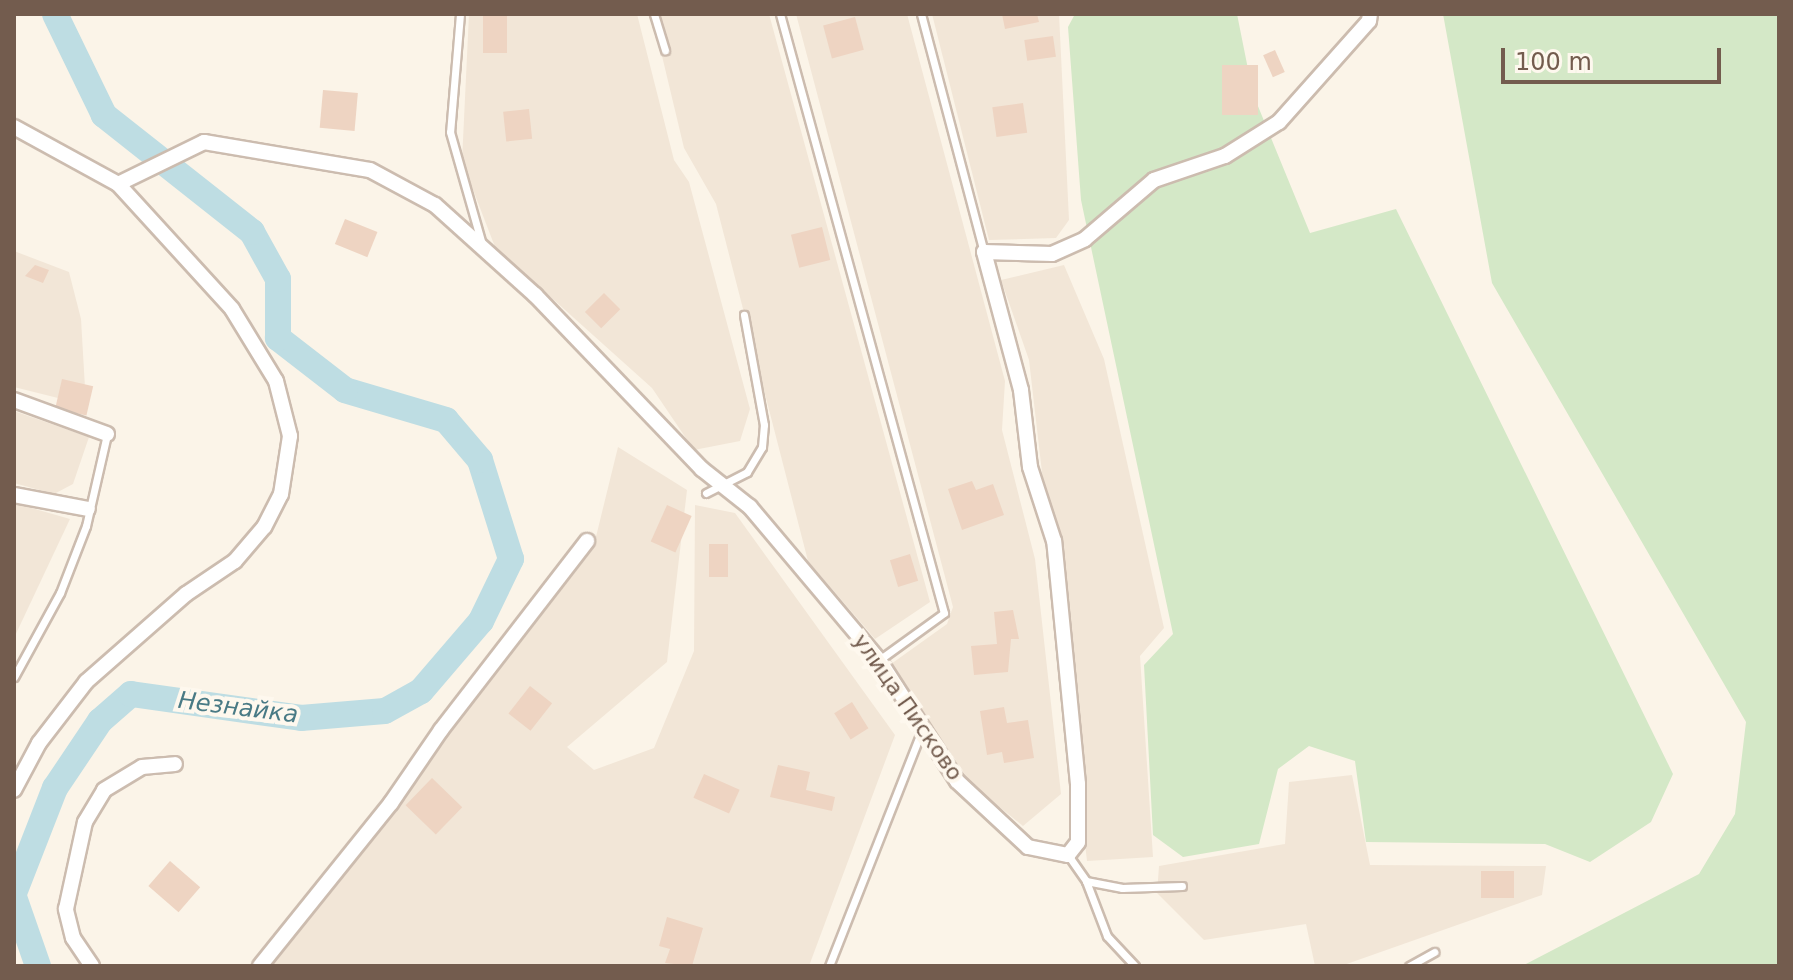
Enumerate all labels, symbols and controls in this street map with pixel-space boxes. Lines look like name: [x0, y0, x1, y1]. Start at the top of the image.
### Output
scale bar: [1505, 32, 1725, 82]
text: 100 m: [1515, 48, 1592, 76]
street label: улица Писково: [848, 629, 968, 785]
water label: Незнайка: [176, 686, 300, 730]

